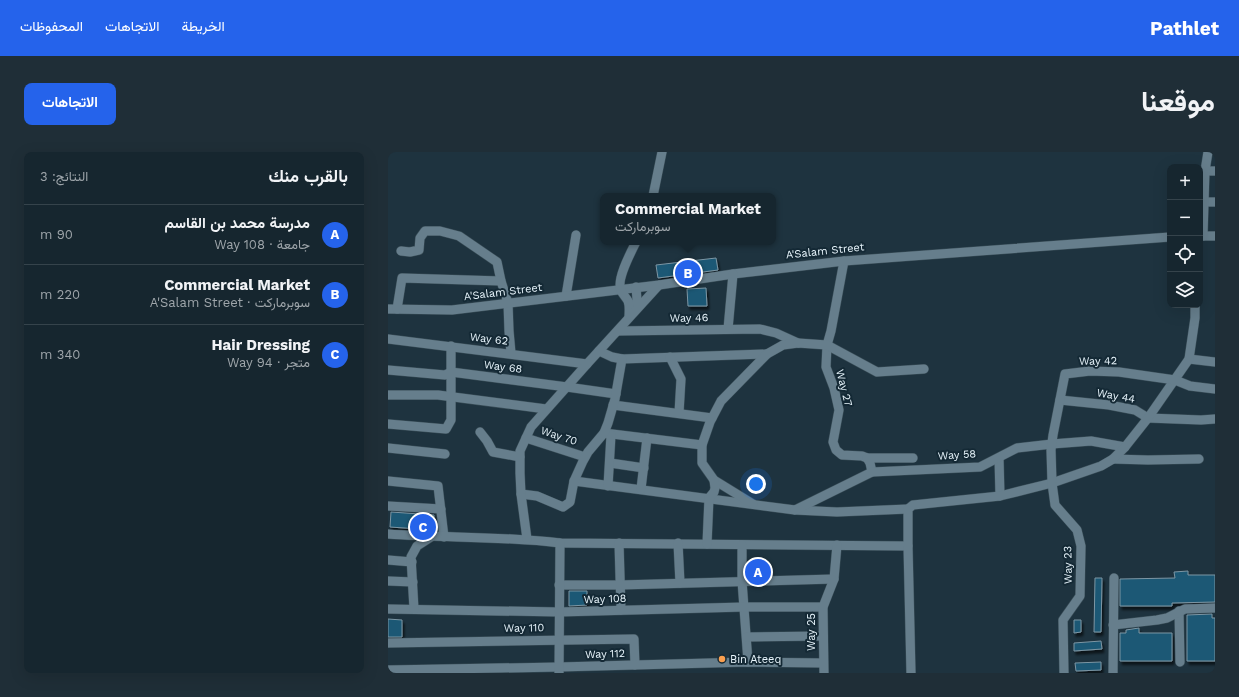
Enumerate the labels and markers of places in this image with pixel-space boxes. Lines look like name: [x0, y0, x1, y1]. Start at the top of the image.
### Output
pin: B: [675, 258, 701, 288]
pin: C: [410, 512, 436, 542]
pin: A: [745, 557, 771, 587]
place label: Bin Ateeq: [730, 653, 781, 666]
marker: Bin Ateeq: [717, 654, 727, 664]

